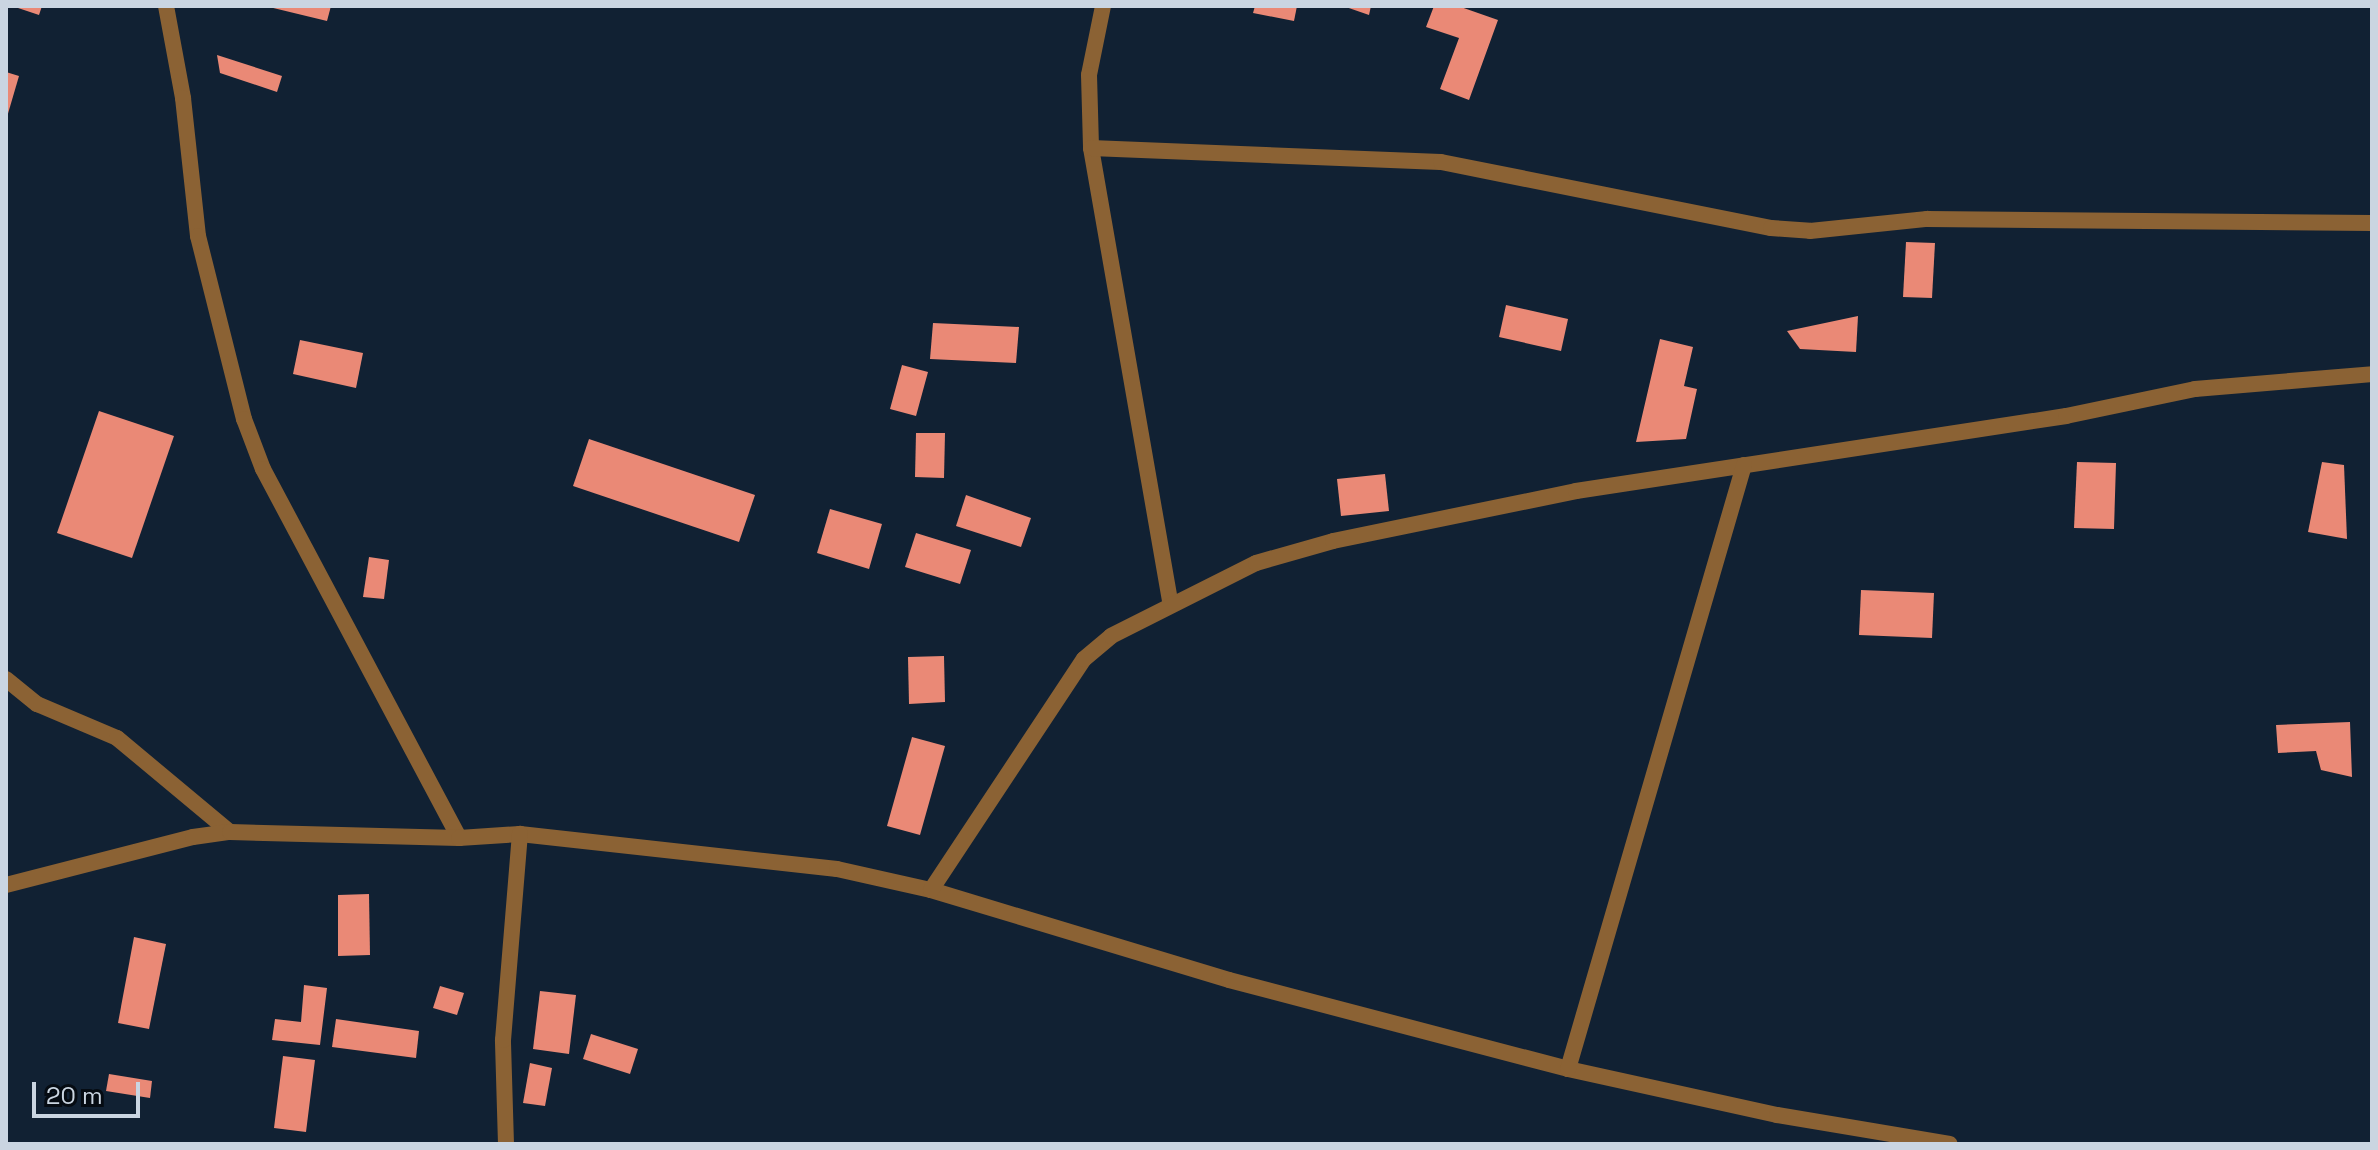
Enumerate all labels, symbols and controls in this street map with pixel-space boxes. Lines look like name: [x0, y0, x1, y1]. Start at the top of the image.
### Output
scale bar: [36, 1066, 144, 1116]
text: 20 m: [46, 1080, 103, 1111]

